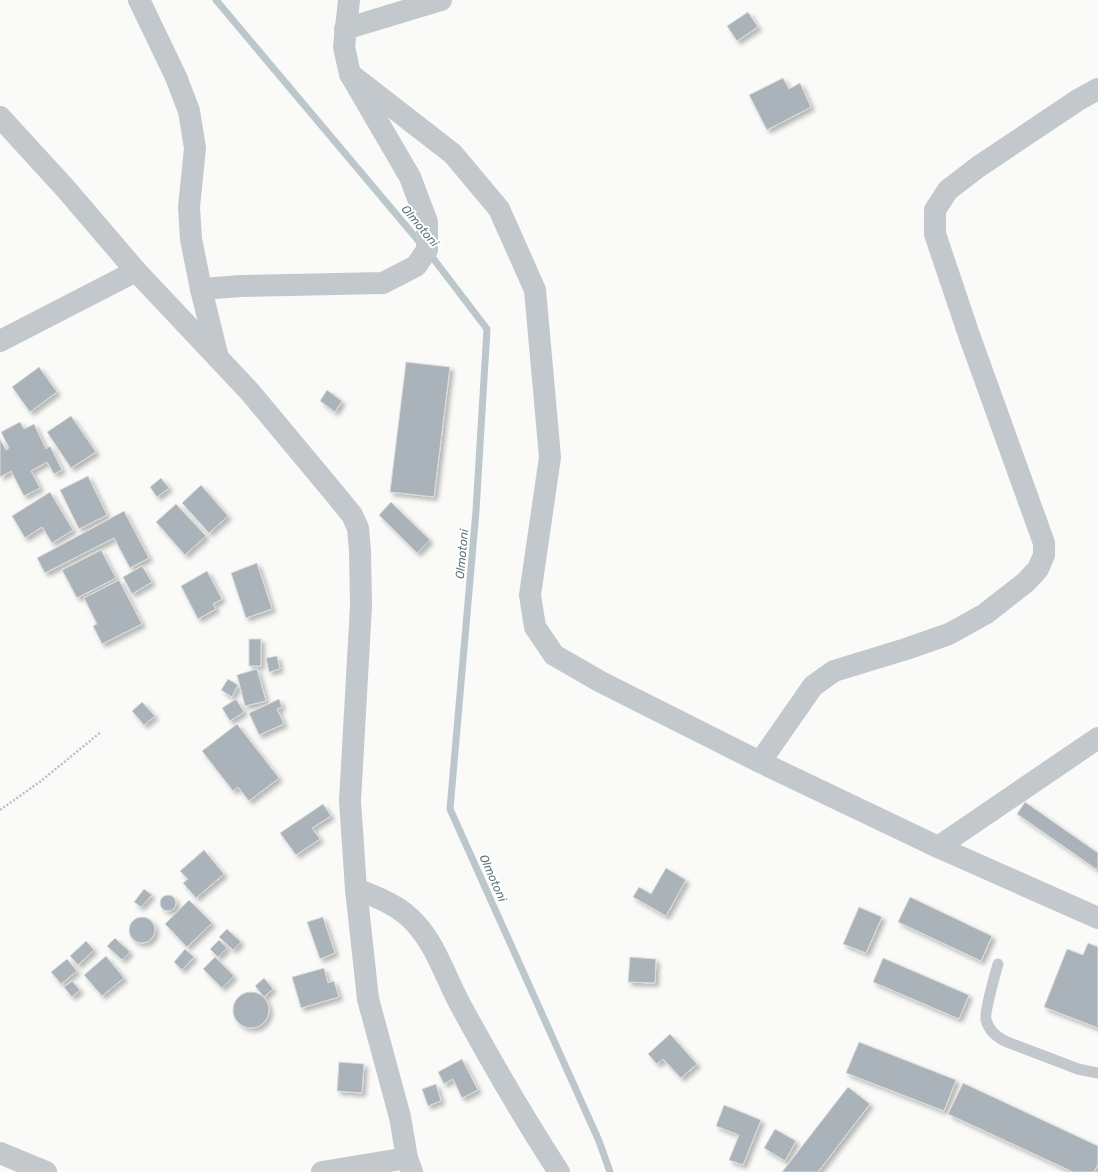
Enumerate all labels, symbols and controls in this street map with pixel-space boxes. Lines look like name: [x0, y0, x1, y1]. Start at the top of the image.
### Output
water label: Olmotoni: [399, 202, 442, 251]
water label: Olmotoni: [453, 527, 471, 580]
water label: Olmotoni: [476, 852, 510, 905]

